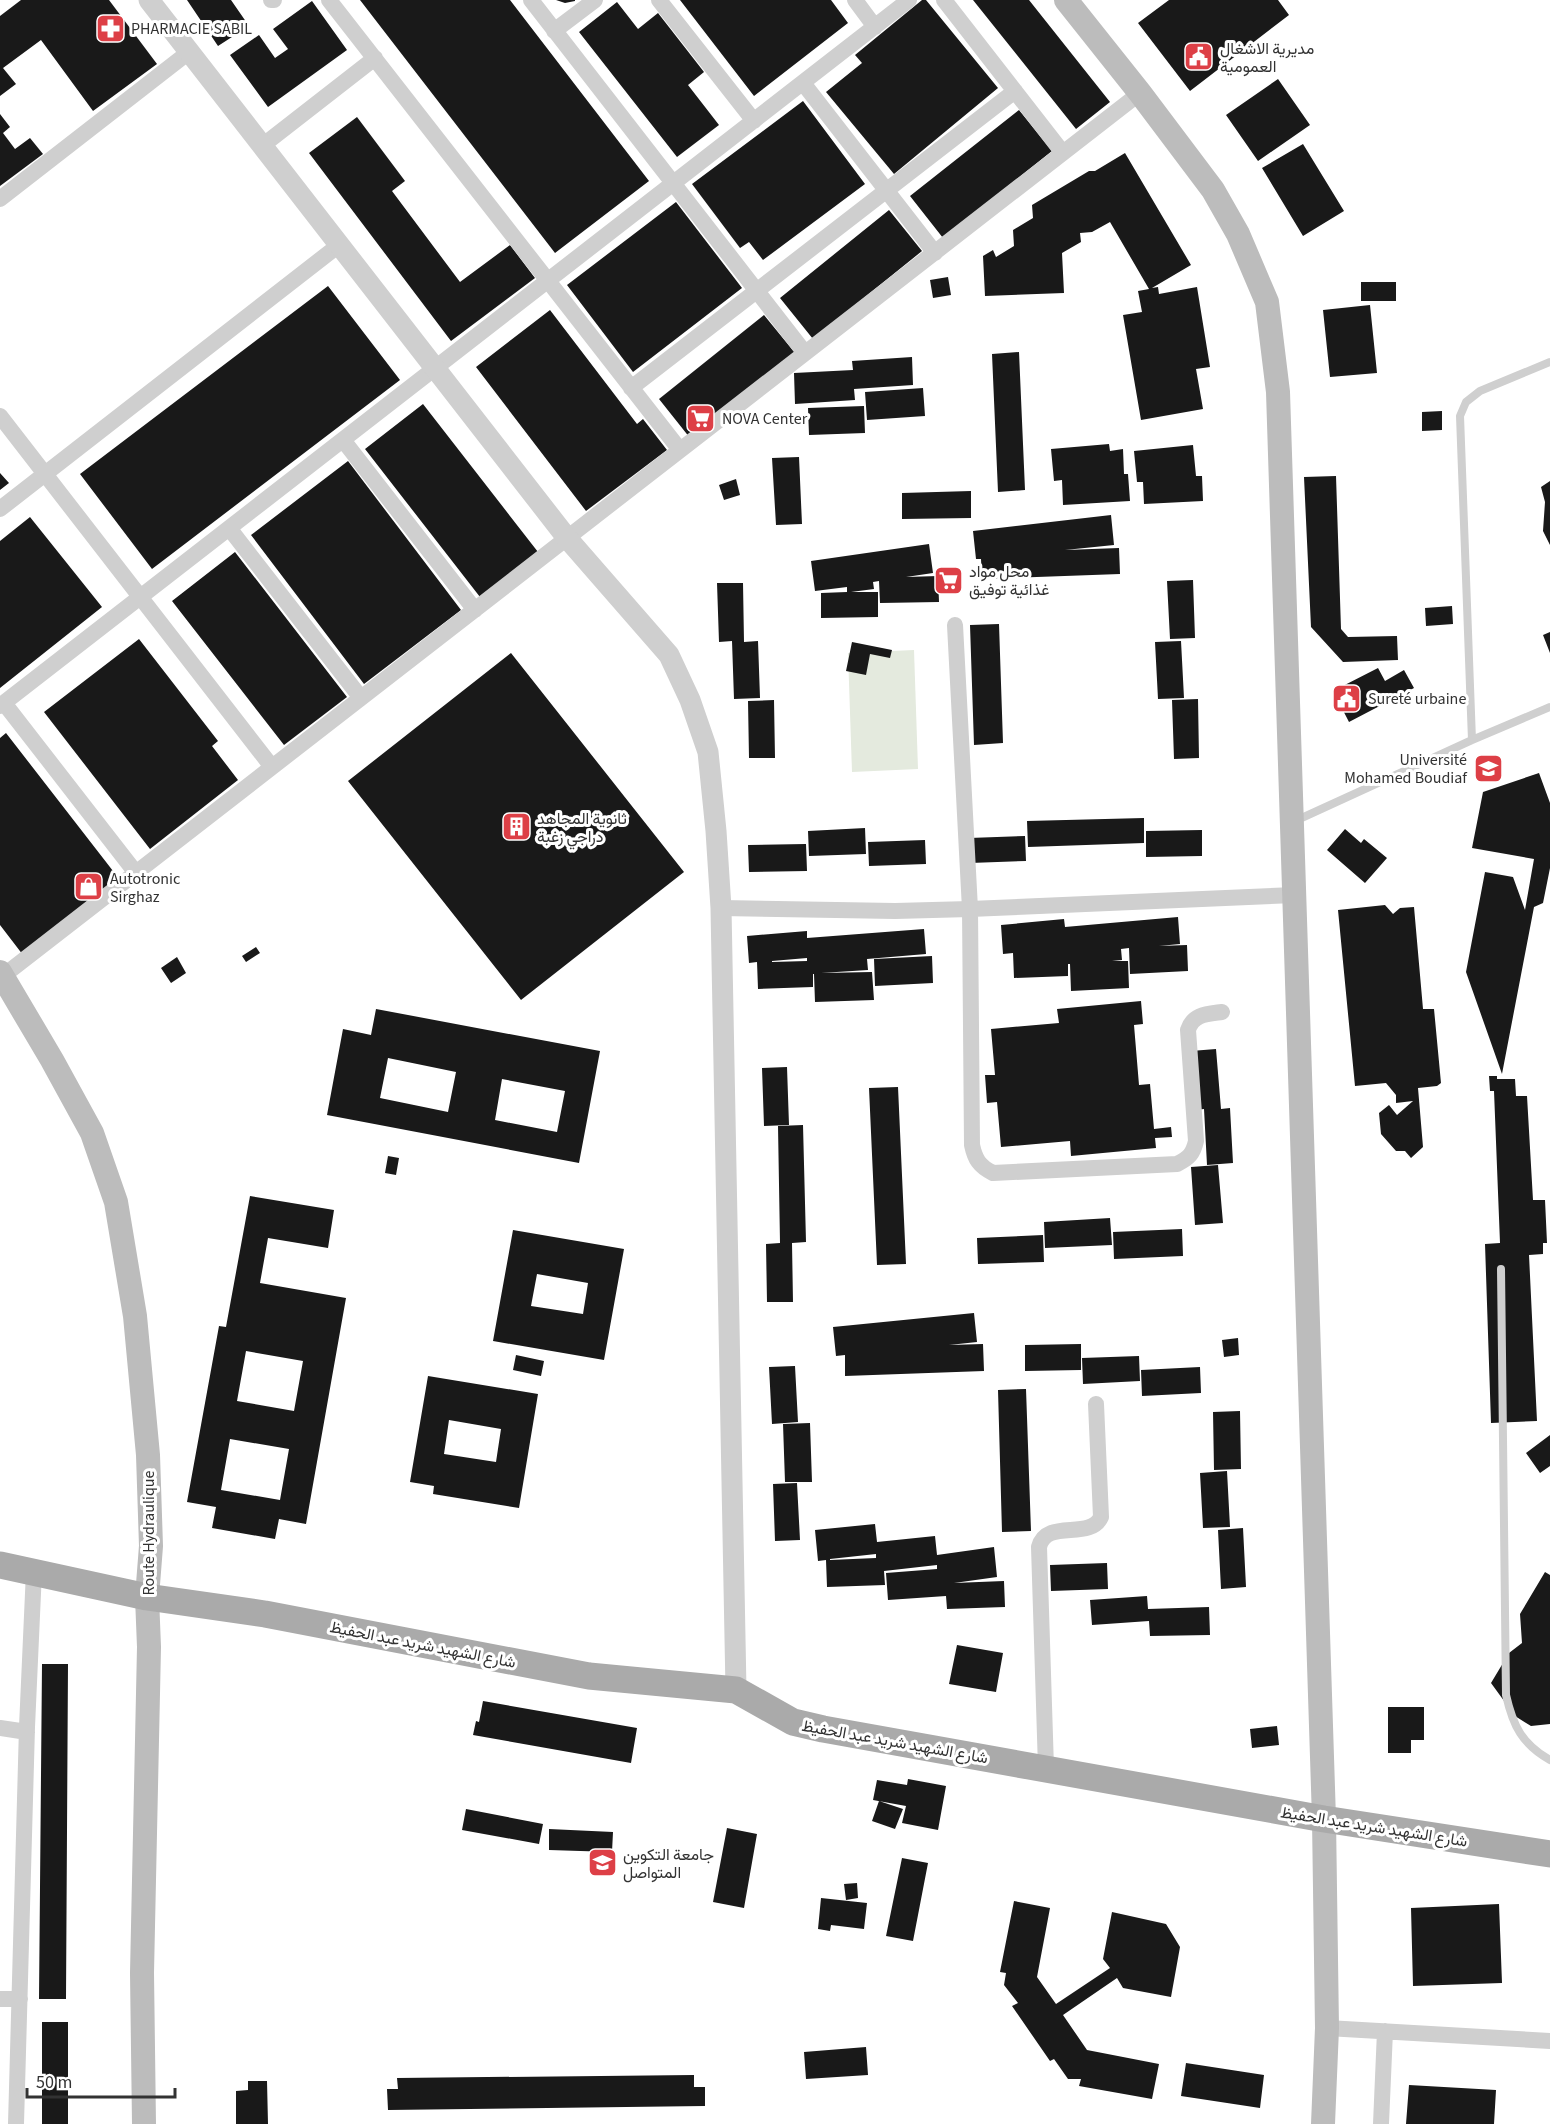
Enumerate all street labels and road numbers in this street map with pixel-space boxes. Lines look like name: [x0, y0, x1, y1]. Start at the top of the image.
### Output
street label: Route Hydraulique: [138, 1471, 160, 1595]
street label: شارع الشهيد شريد عبد الحفيظ: [328, 1616, 518, 1674]
street label: شارع الشهيد شريد عبد الحفيظ: [800, 1715, 990, 1769]
street label: شارع الشهيد شريد عبد الحفيظ: [1279, 1801, 1469, 1853]

